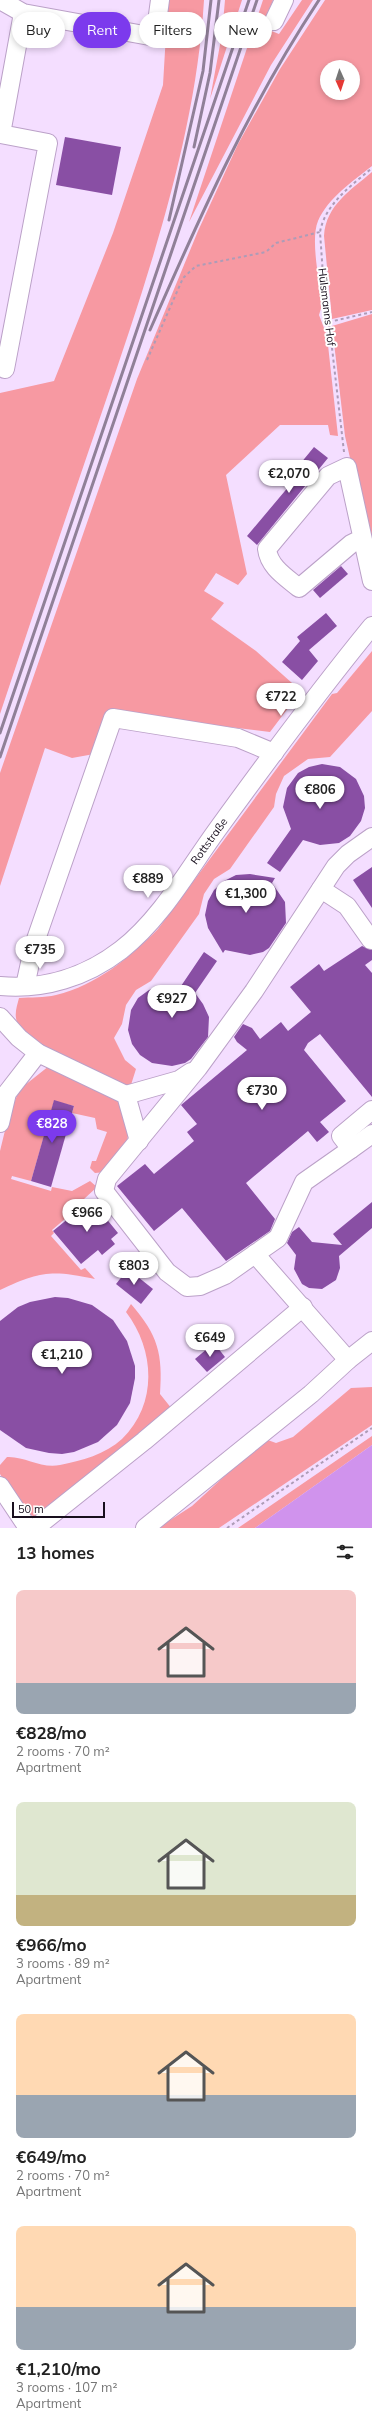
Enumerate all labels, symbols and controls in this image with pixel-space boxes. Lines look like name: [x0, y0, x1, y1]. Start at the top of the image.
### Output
chip: Buy: [12, 12, 65, 48]
chip: Rent: [73, 12, 131, 48]
chip: Filters: [139, 12, 206, 48]
chip: New: [214, 12, 272, 48]
north arrow: [320, 60, 360, 100]
map controls: [320, 60, 360, 100]
street label: Hülsmanns Hof: [315, 267, 339, 347]
pin: €2,070: [256, 460, 322, 494]
text: €2,070: [268, 465, 310, 481]
pin: €722: [257, 683, 305, 717]
text: €722: [265, 688, 297, 704]
pin: €806: [296, 776, 344, 810]
text: €806: [304, 781, 336, 797]
street label: Rottstraße: [187, 815, 231, 867]
pin: €889: [124, 865, 172, 899]
text: €889: [132, 870, 164, 886]
pin: €1,300: [213, 880, 279, 914]
text: €1,300: [225, 885, 267, 901]
pin: €735: [16, 936, 64, 970]
text: €735: [24, 941, 56, 957]
pin: €927: [148, 985, 196, 1019]
text: €927: [156, 990, 188, 1006]
pin: €730: [238, 1077, 286, 1111]
text: €730: [246, 1082, 278, 1098]
pin: €828: [28, 1110, 76, 1144]
text: €828: [36, 1115, 68, 1131]
pin: €966: [63, 1199, 111, 1233]
text: €966: [71, 1204, 103, 1220]
pin: €803: [110, 1252, 158, 1286]
text: €803: [118, 1257, 150, 1273]
pin: €649: [186, 1324, 234, 1358]
text: €649: [194, 1329, 226, 1345]
pin: €1,210: [29, 1341, 95, 1375]
text: €1,210: [41, 1346, 83, 1362]
scale bar: [12, 1500, 105, 1519]
text: 50 m: [18, 1502, 44, 1516]
icon: filters: [334, 1541, 356, 1563]
text: 13 homes: [16, 1542, 95, 1563]
icon: home: [150, 1616, 222, 1688]
text: €828/mo: [16, 1722, 87, 1743]
text: 2 rooms · 70 m²: [16, 1743, 110, 1759]
text: Apartment: [16, 1759, 81, 1775]
icon: home: [150, 1828, 222, 1900]
text: €966/mo: [16, 1934, 87, 1955]
text: 3 rooms · 89 m²: [16, 1955, 110, 1971]
text: Apartment: [16, 1971, 81, 1987]
icon: home: [150, 2040, 222, 2112]
text: €649/mo: [16, 2146, 87, 2167]
text: 2 rooms · 70 m²: [16, 2167, 110, 2183]
text: Apartment: [16, 2183, 81, 2199]
icon: home: [150, 2252, 222, 2324]
text: €1,210/mo: [16, 2358, 101, 2379]
text: 3 rooms · 107 m²: [16, 2379, 117, 2395]
text: Apartment: [16, 2395, 81, 2411]

